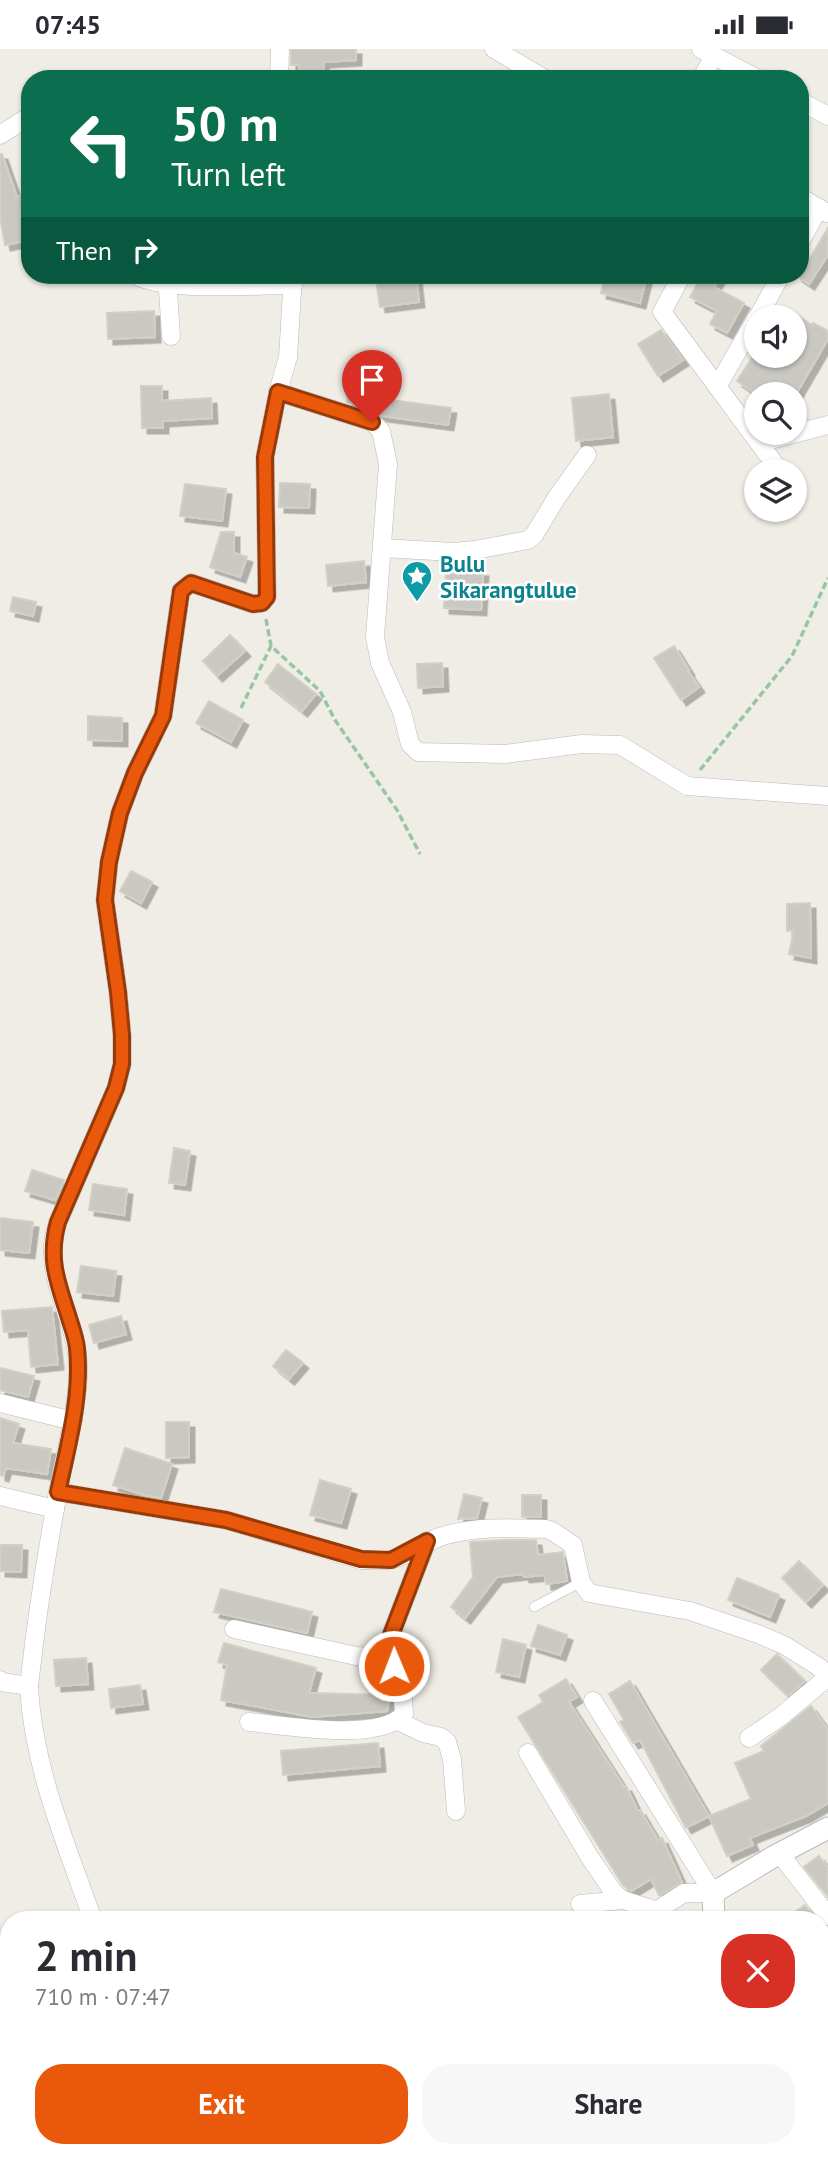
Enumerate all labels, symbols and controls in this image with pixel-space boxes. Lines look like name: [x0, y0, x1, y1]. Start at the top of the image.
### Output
text: 07:45: [35, 8, 101, 41]
text: 50 m: [171, 91, 278, 155]
icon: left: [56, 98, 147, 189]
text: Turn left: [171, 153, 286, 195]
icon: right: [126, 231, 164, 269]
text: Then: [56, 234, 112, 267]
map controls: [744, 305, 807, 522]
button: sound: [744, 305, 807, 368]
pin: [342, 350, 402, 422]
icon: arrive: [353, 361, 391, 399]
button: search: [744, 382, 807, 445]
button: layers: [744, 459, 807, 522]
place label: Bulu Sikarangtulue: [440, 549, 577, 604]
place icon: Bulu Sikarangtulue: [400, 559, 434, 603]
position arrow: [357, 1629, 431, 1703]
text: 2 min: [35, 1928, 137, 1983]
button: close: [721, 1934, 795, 2008]
text: 710 m · 07:47: [35, 1982, 171, 2011]
button: Exit: [35, 2064, 408, 2144]
button: Share: [422, 2064, 795, 2144]

